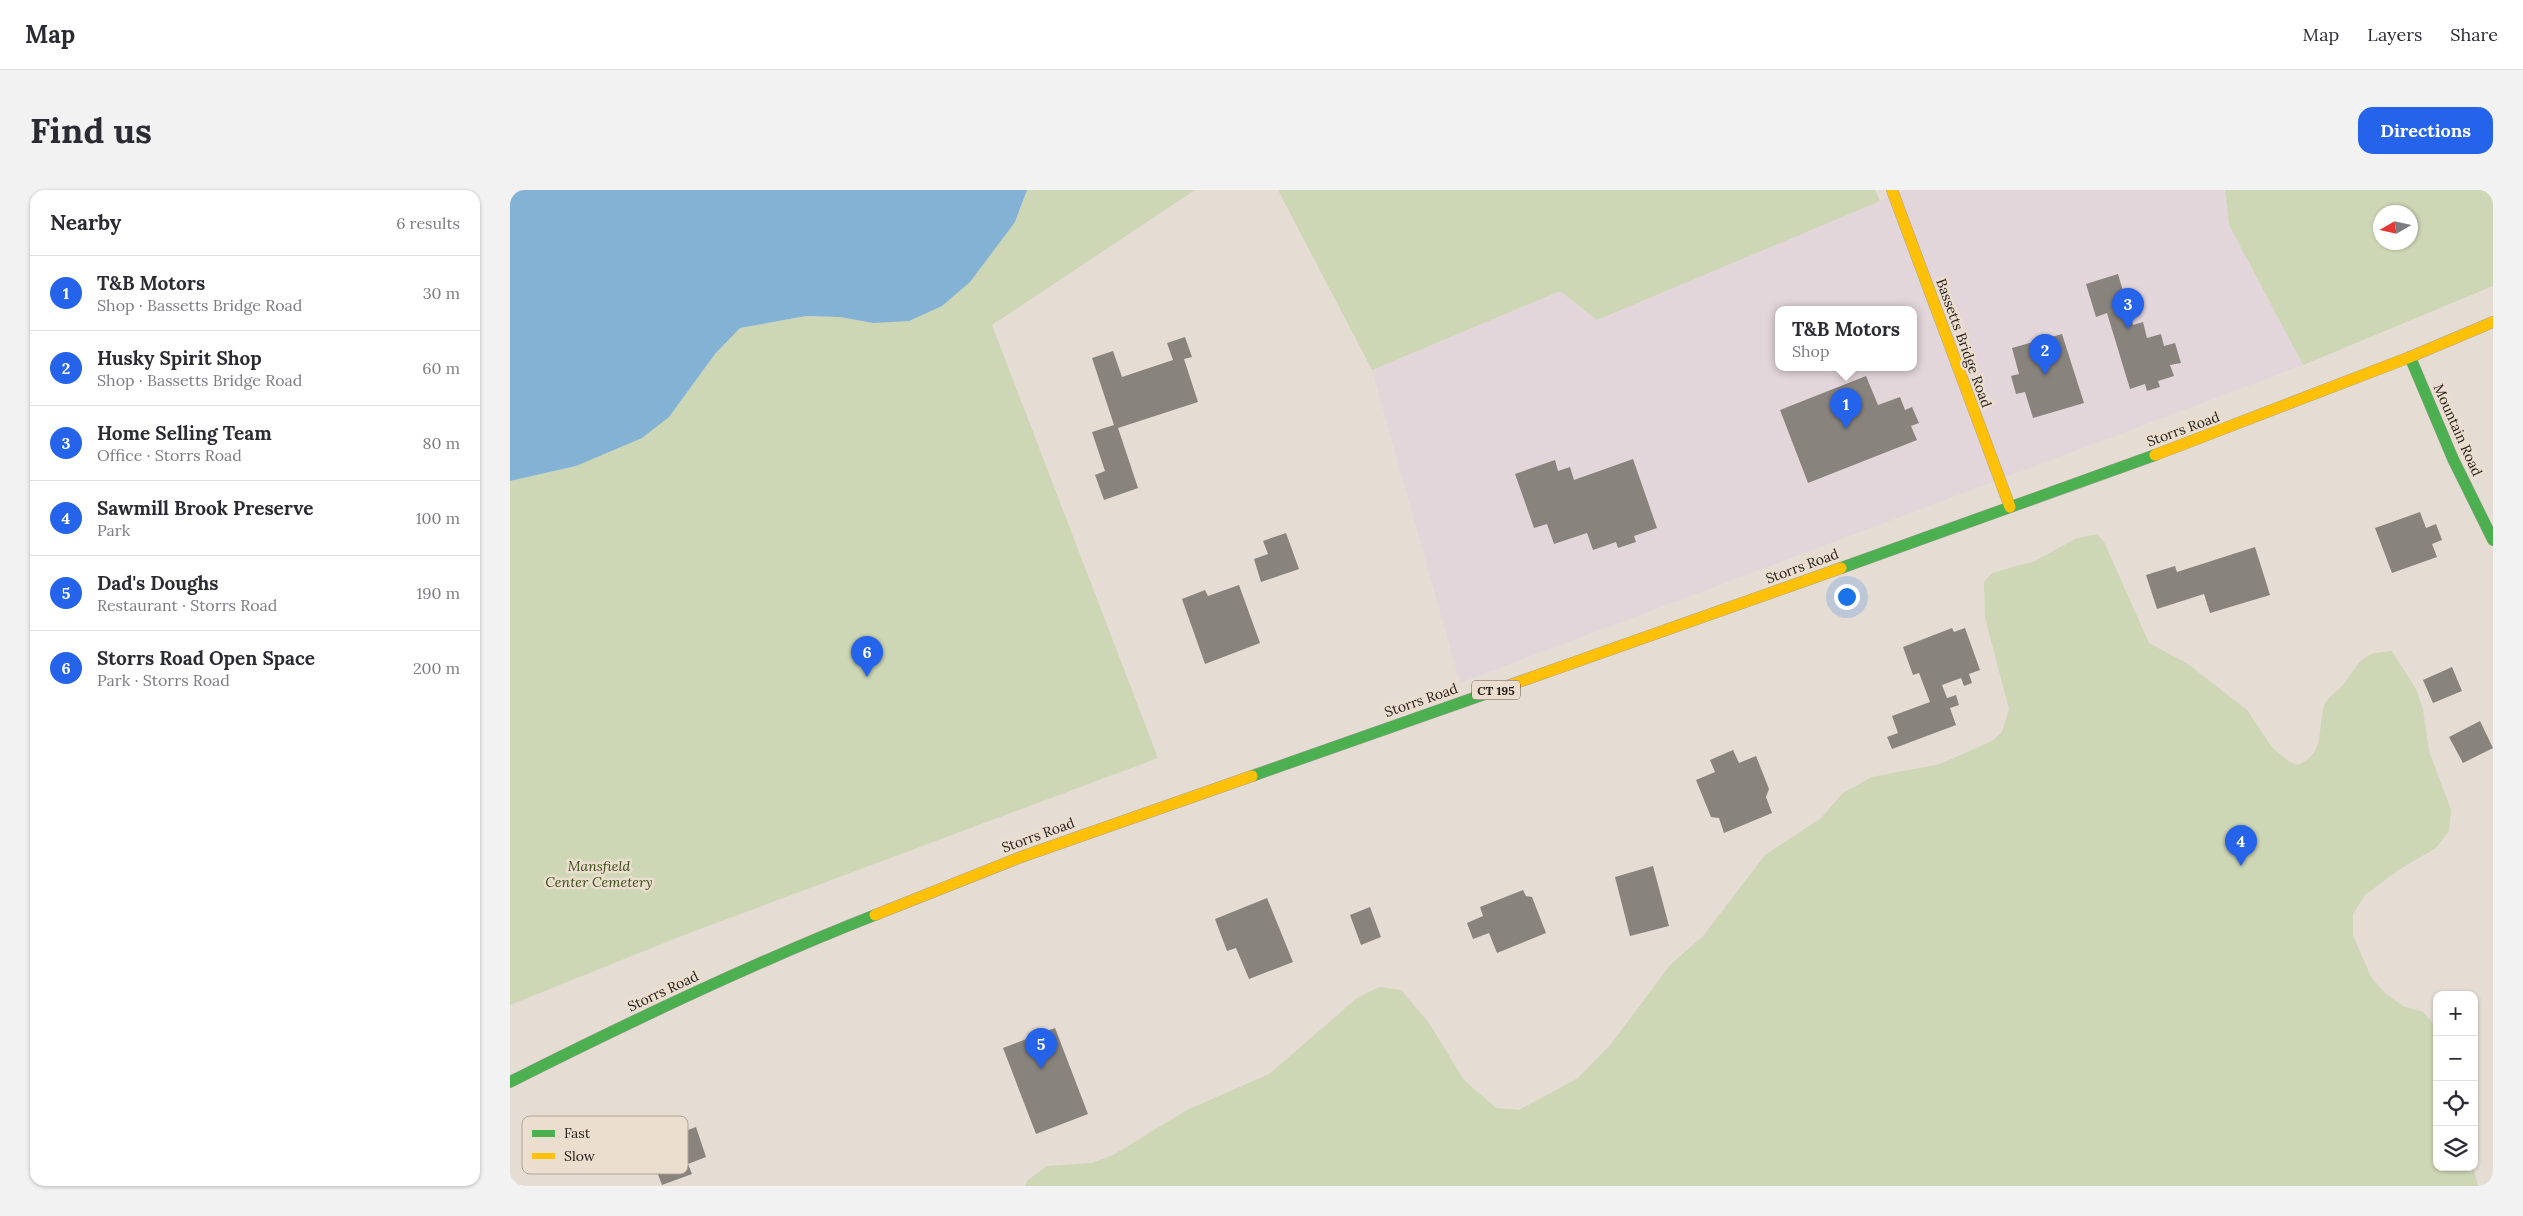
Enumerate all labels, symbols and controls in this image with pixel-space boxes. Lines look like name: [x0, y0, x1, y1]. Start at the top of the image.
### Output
text: Map: [25, 19, 75, 50]
text: Map: [2303, 23, 2339, 46]
text: Layers: [2367, 23, 2422, 46]
text: Share: [2450, 23, 2498, 46]
button: Directions: [2358, 107, 2493, 154]
text: Find us: [30, 108, 152, 153]
north arrow: [2373, 205, 2418, 250]
text: Nearby: [50, 209, 121, 236]
text: 6 results: [396, 213, 460, 233]
text: T&B Motors: [97, 271, 205, 295]
street label: Bassetts Bridge Road: [1932, 276, 1996, 410]
text: 1: [63, 283, 69, 303]
text: 30 m: [423, 283, 460, 303]
pin: 3: [2112, 288, 2144, 329]
text: Shop · Bassetts Bridge Road: [97, 295, 302, 315]
popup: [1775, 306, 1917, 371]
text: T&B Motors: [1792, 317, 1900, 341]
pin: 2: [2029, 334, 2061, 375]
text: Shop: [1792, 341, 1830, 361]
text: Husky Spirit Shop: [97, 346, 262, 370]
text: 2: [62, 358, 70, 378]
text: 60 m: [422, 358, 460, 378]
text: Shop · Bassetts Bridge Road: [97, 370, 302, 390]
street label: Mountain Road: [2430, 381, 2486, 479]
pin: 1: [1830, 388, 1862, 429]
street label: Storrs Road: [2144, 408, 2222, 450]
text: Home Selling Team: [97, 421, 272, 445]
text: 3: [62, 433, 70, 453]
text: 80 m: [423, 433, 460, 453]
text: Office · Storrs Road: [97, 445, 242, 465]
text: Sawmill Brook Preserve: [97, 496, 313, 520]
text: 4: [62, 508, 70, 528]
text: 100 m: [416, 508, 460, 528]
text: Park: [97, 520, 130, 540]
street label: Storrs Road: [1763, 545, 1841, 587]
text: Dad's Doughs: [97, 571, 219, 595]
text: 5: [62, 583, 70, 603]
text: 190 m: [416, 583, 460, 603]
your location: [1834, 584, 1860, 610]
text: Restaurant · Storrs Road: [97, 595, 277, 615]
pin: 6: [851, 636, 883, 677]
text: Storrs Road Open Space: [97, 646, 315, 670]
text: 6: [61, 658, 71, 678]
text: 200 m: [413, 658, 460, 678]
text: Park · Storrs Road: [97, 670, 230, 690]
street label: Storrs Road: [1382, 679, 1460, 721]
road number: CT 195: [1472, 680, 1520, 700]
street label: Storrs Road: [999, 814, 1077, 856]
pin: 4: [2225, 825, 2257, 866]
park label: Mansfield Center Cemetery: [545, 857, 653, 891]
street label: Storrs Road: [625, 967, 701, 1015]
map controls: [2433, 991, 2478, 1171]
button: +: [2433, 991, 2478, 1036]
pin: 5: [1025, 1028, 1057, 1069]
button: −: [2433, 1036, 2478, 1081]
button: locate: [2433, 1081, 2478, 1126]
legend: [522, 1116, 688, 1174]
text: Fast: [564, 1124, 591, 1142]
button: layers: [2433, 1126, 2478, 1171]
text: Slow: [564, 1147, 596, 1165]

